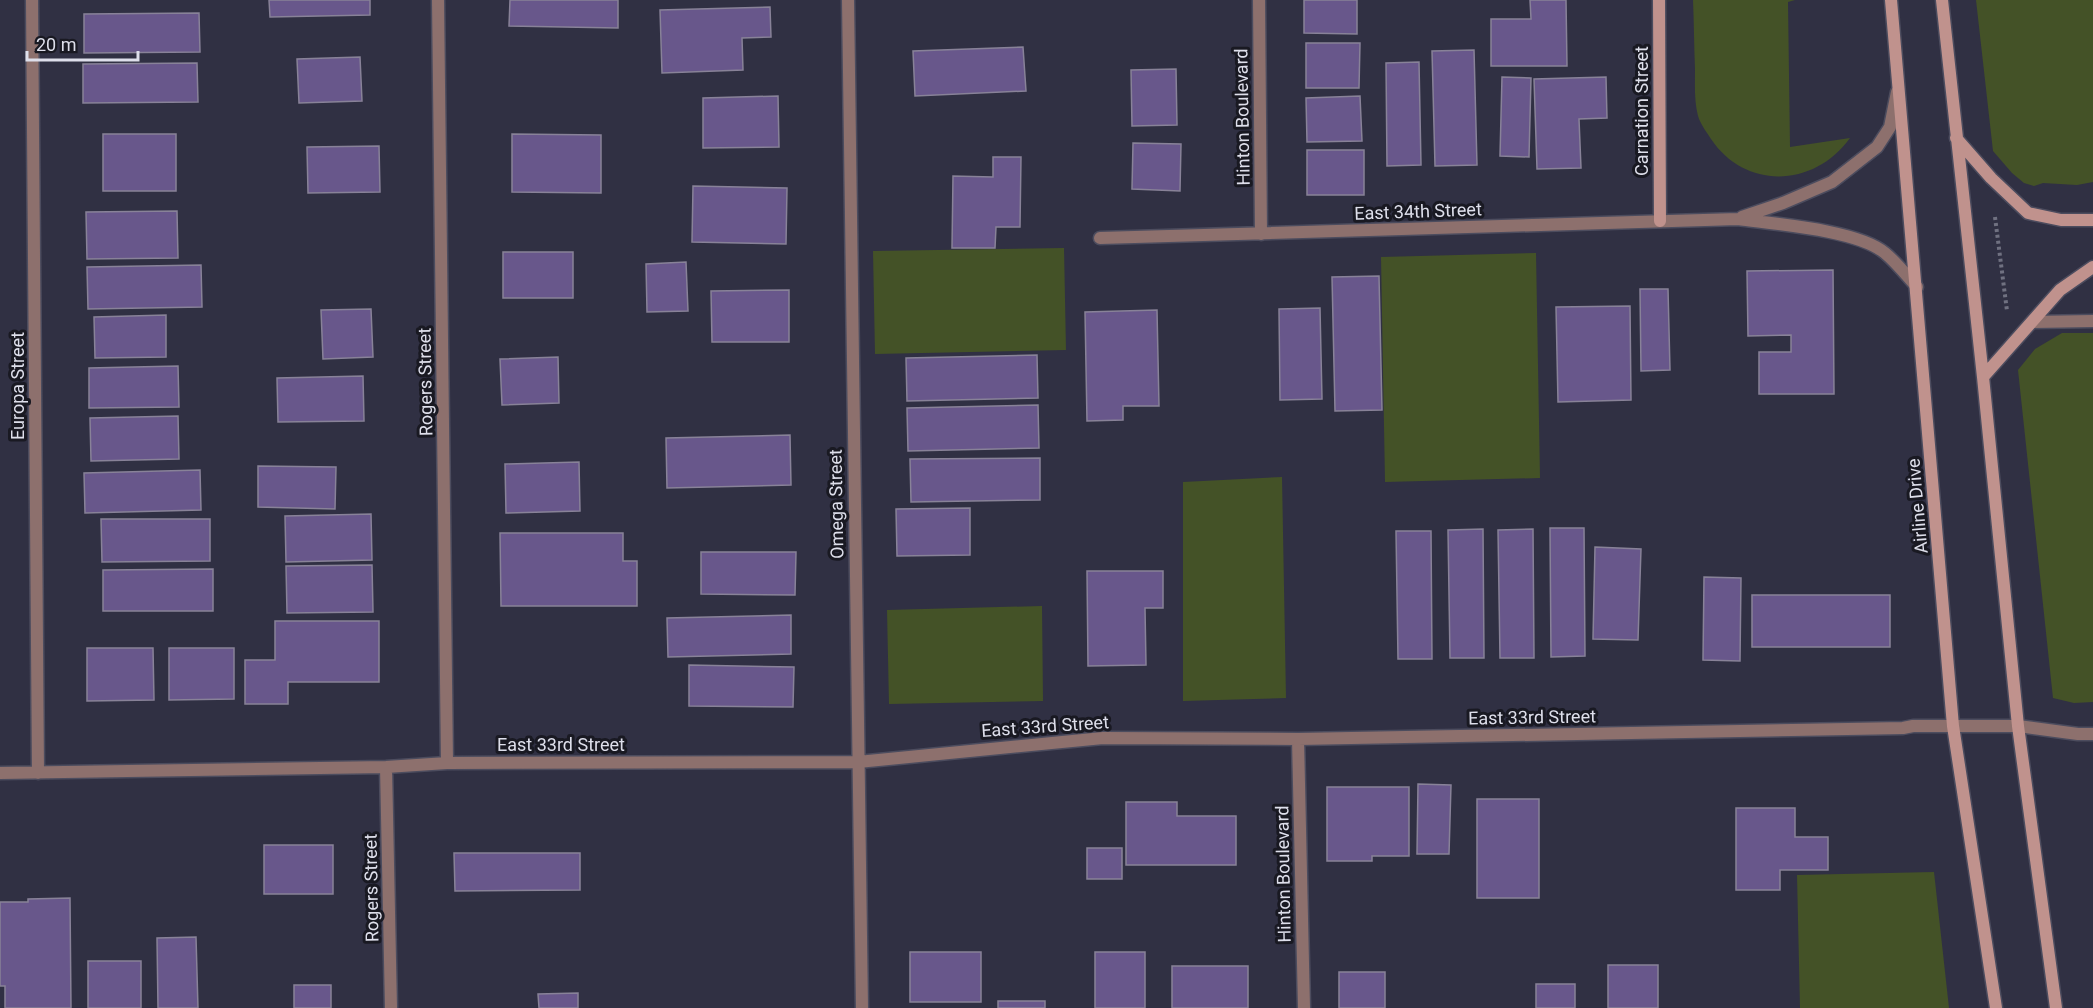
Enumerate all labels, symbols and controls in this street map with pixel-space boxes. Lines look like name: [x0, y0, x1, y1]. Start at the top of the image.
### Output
scale bar: [27, 24, 138, 62]
text: 20 m: [36, 34, 76, 55]
street label: Carnation Street: [1631, 46, 1652, 176]
street label: Hinton Boulevard: [1230, 48, 1254, 186]
street label: East 34th Street: [1354, 198, 1482, 224]
street label: Rogers Street: [414, 328, 436, 436]
street label: Europa Street: [7, 332, 28, 440]
street label: Omega Street: [825, 449, 847, 559]
street label: Airline Drive: [1902, 458, 1932, 554]
street label: East 33rd Street: [1468, 705, 1596, 729]
street label: East 33rd Street: [980, 711, 1110, 741]
street label: East 33rd Street: [497, 734, 625, 755]
street label: Hinton Boulevard: [1271, 805, 1295, 943]
street label: Rogers Street: [360, 834, 382, 942]

